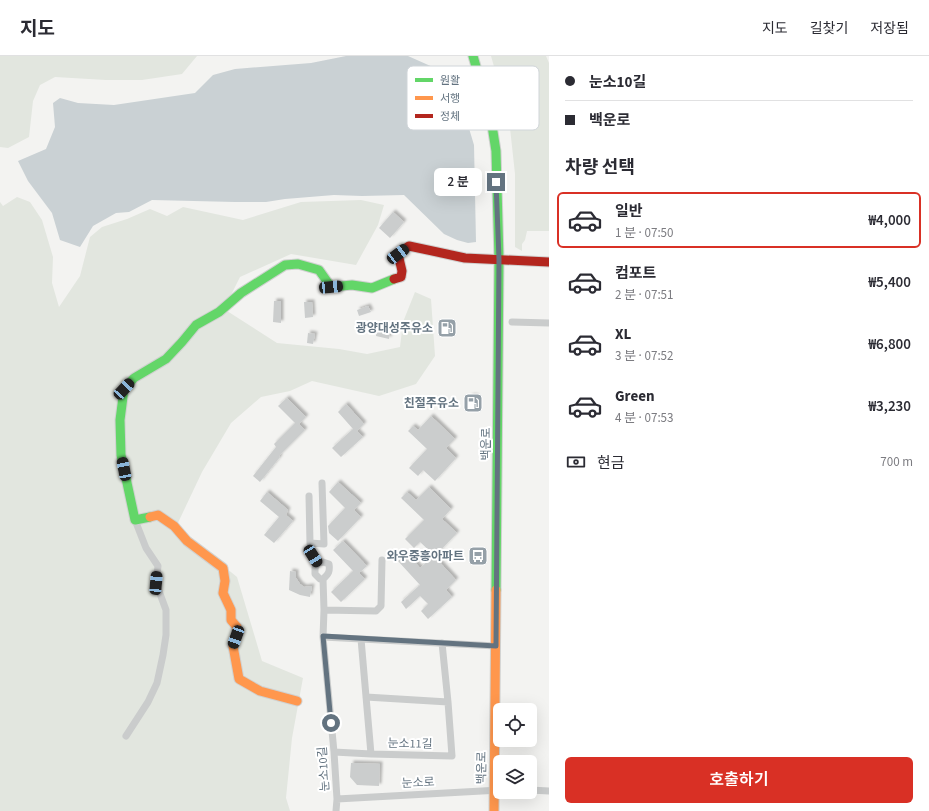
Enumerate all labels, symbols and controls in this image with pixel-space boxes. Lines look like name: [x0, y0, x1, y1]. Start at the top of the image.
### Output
text: 지도: [20, 16, 55, 43]
text: 지도: [762, 19, 788, 39]
text: 길찾기: [810, 19, 848, 39]
text: 저장됨: [870, 19, 909, 39]
legend: [407, 66, 539, 130]
text: 눈소10길: [589, 72, 646, 93]
text: 원활: [440, 73, 460, 88]
text: 서행: [440, 91, 460, 106]
text: 정체: [440, 109, 460, 124]
text: 백운로: [589, 110, 630, 131]
text: 차량 선택: [565, 155, 635, 180]
callout: 2 분: [434, 168, 482, 196]
text: 2 분: [447, 173, 469, 191]
route end: [487, 173, 505, 191]
text: 일반: [615, 201, 643, 222]
icon: car: [567, 202, 603, 238]
text: ₩4,000: [868, 210, 911, 231]
text: 1 분 · 07:50: [615, 224, 674, 242]
car: [385, 242, 411, 266]
text: 컴포트: [615, 263, 656, 284]
icon: car: [567, 264, 603, 300]
text: ₩5,400: [868, 272, 911, 293]
car: [319, 280, 343, 294]
text: 2 분 · 07:51: [615, 286, 674, 304]
fuel station icon: 광양대성주유소: [436, 317, 458, 339]
place label: 광양대성주유소: [356, 320, 433, 337]
text: XL: [615, 324, 631, 345]
icon: car: [567, 326, 603, 362]
text: ₩6,800: [868, 334, 911, 355]
text: 3 분 · 07:52: [615, 347, 674, 365]
car: [111, 376, 137, 402]
text: Green: [615, 386, 655, 407]
icon: car: [567, 388, 603, 424]
fuel station icon: 친절주유소: [462, 392, 484, 414]
place label: 친절주유소: [404, 395, 459, 412]
text: ₩3,230: [868, 396, 911, 417]
text: 4 분 · 07:53: [615, 409, 674, 427]
street label: 백운로: [478, 427, 495, 461]
icon: cash: [565, 451, 587, 473]
text: 현금: [597, 453, 625, 474]
text: 700 m: [880, 453, 913, 471]
car: [116, 456, 132, 482]
car: [302, 543, 324, 569]
bus stop icon: 와우중흥아파트: [467, 545, 489, 567]
place label: 와우중흥아파트: [387, 548, 464, 565]
car: [149, 571, 163, 595]
car: [226, 624, 246, 650]
map controls: [493, 703, 537, 799]
button: locate: [493, 703, 537, 747]
route start: [322, 714, 340, 732]
street label: 눈소11길: [387, 735, 433, 753]
street label: 눈소10길: [314, 746, 334, 792]
street label: 백운로: [473, 751, 491, 785]
button: layers: [493, 755, 537, 799]
button: 호출하기: [565, 757, 913, 803]
street label: 눈소로: [401, 774, 435, 792]

